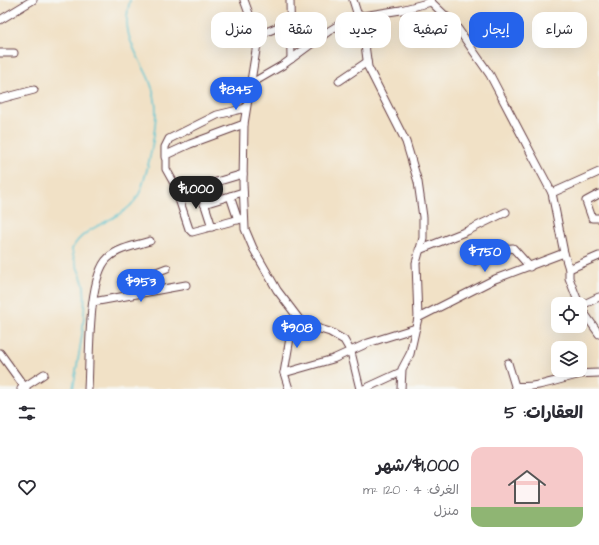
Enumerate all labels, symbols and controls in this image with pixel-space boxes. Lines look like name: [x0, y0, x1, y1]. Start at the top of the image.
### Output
chip: منزل: [211, 12, 267, 48]
chip: شقة: [275, 12, 327, 48]
chip: جديد: [335, 12, 391, 48]
chip: تصفية: [399, 12, 461, 48]
chip: إيجار: [469, 12, 524, 48]
chip: شراء: [532, 12, 587, 48]
pin: $845: [212, 77, 260, 111]
text: $845: [219, 81, 253, 99]
pin: $1,000: [163, 176, 229, 210]
text: $1,000: [178, 180, 214, 198]
pin: $750: [461, 239, 509, 273]
text: $750: [469, 243, 501, 261]
pin: $953: [117, 269, 165, 303]
text: $953: [126, 273, 156, 291]
map controls: [551, 297, 587, 377]
button: locate: [551, 297, 587, 333]
pin: $908: [273, 315, 321, 349]
text: $908: [281, 319, 313, 337]
button: layers: [551, 341, 587, 377]
text: العقارات: 5: [504, 401, 583, 425]
icon: filters: [16, 402, 38, 424]
text: $1,000/شهر: [376, 454, 459, 478]
icon: home: [503, 463, 551, 511]
icon: heart: [16, 476, 38, 498]
text: الغرف: 4 · 120 m²: [363, 481, 459, 499]
text: منزل: [433, 502, 459, 520]

